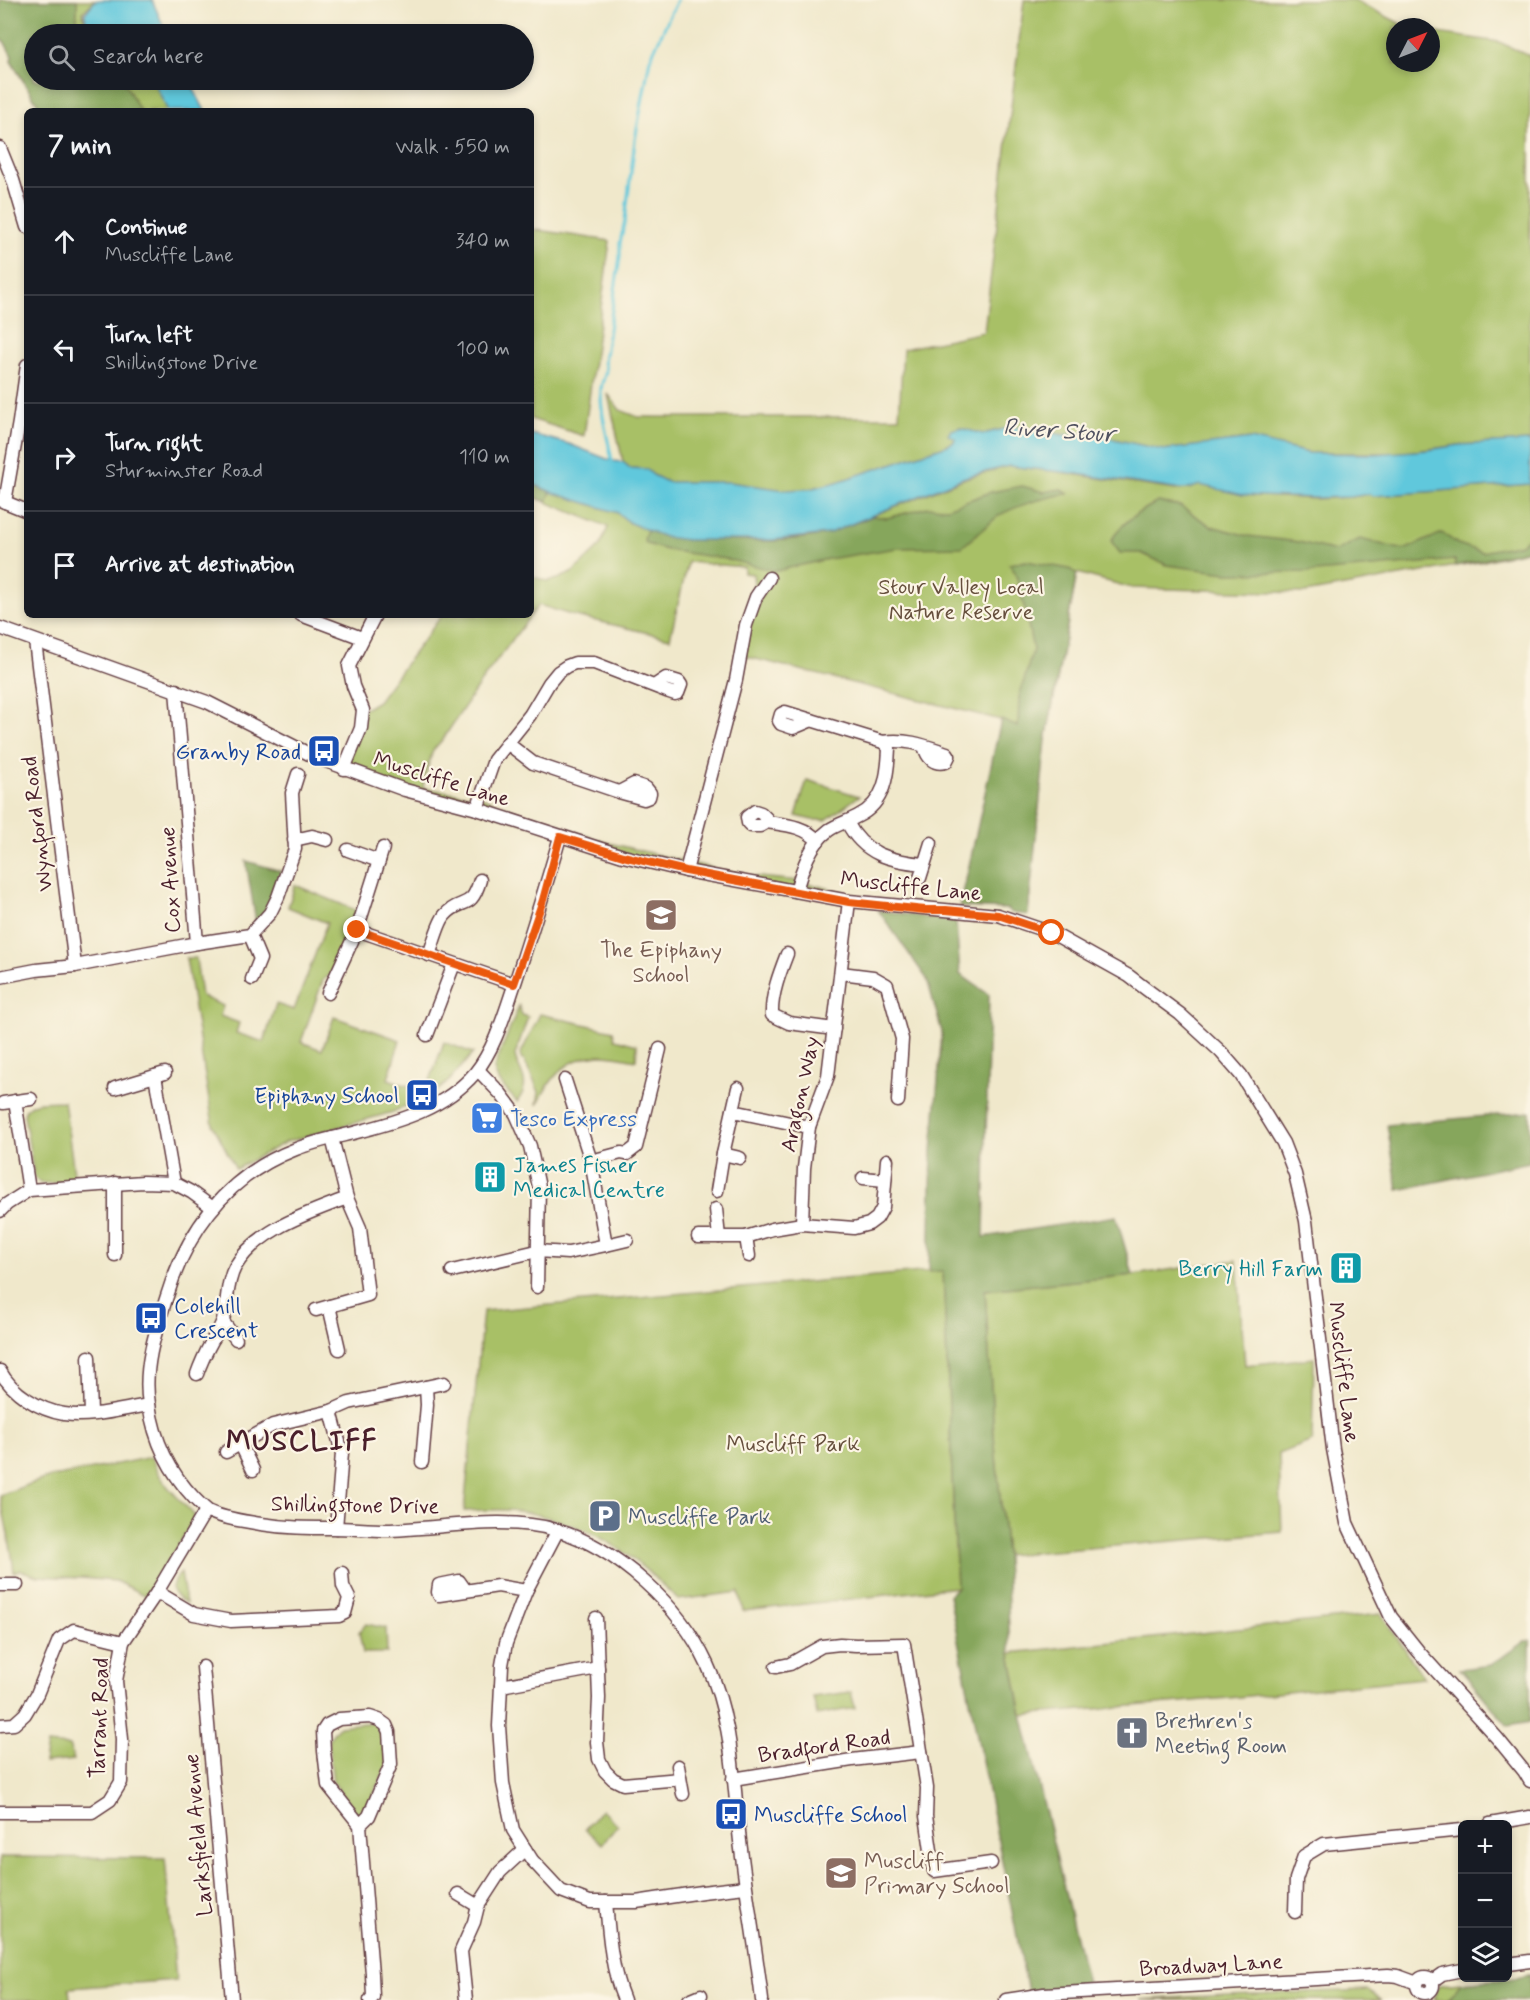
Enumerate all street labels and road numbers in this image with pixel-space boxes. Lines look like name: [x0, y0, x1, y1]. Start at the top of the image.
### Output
street label: Muscliffe Lane: [370, 746, 513, 814]
street label: Wynford Road: [16, 754, 62, 893]
street label: Cox Avenue: [154, 826, 188, 934]
street label: Muscliffe Lane: [839, 866, 983, 908]
street label: Aragon Way: [775, 1034, 830, 1156]
street label: Muscliffe Lane: [1320, 1300, 1366, 1444]
street label: Shillingstone Drive: [270, 1491, 440, 1524]
street label: Tarrant Road: [84, 1657, 116, 1779]
street label: Bradford Road: [756, 1724, 893, 1772]
street label: Larksfield Avenue: [178, 1752, 220, 1917]
street label: Broadway Lane: [1139, 1948, 1284, 1984]

